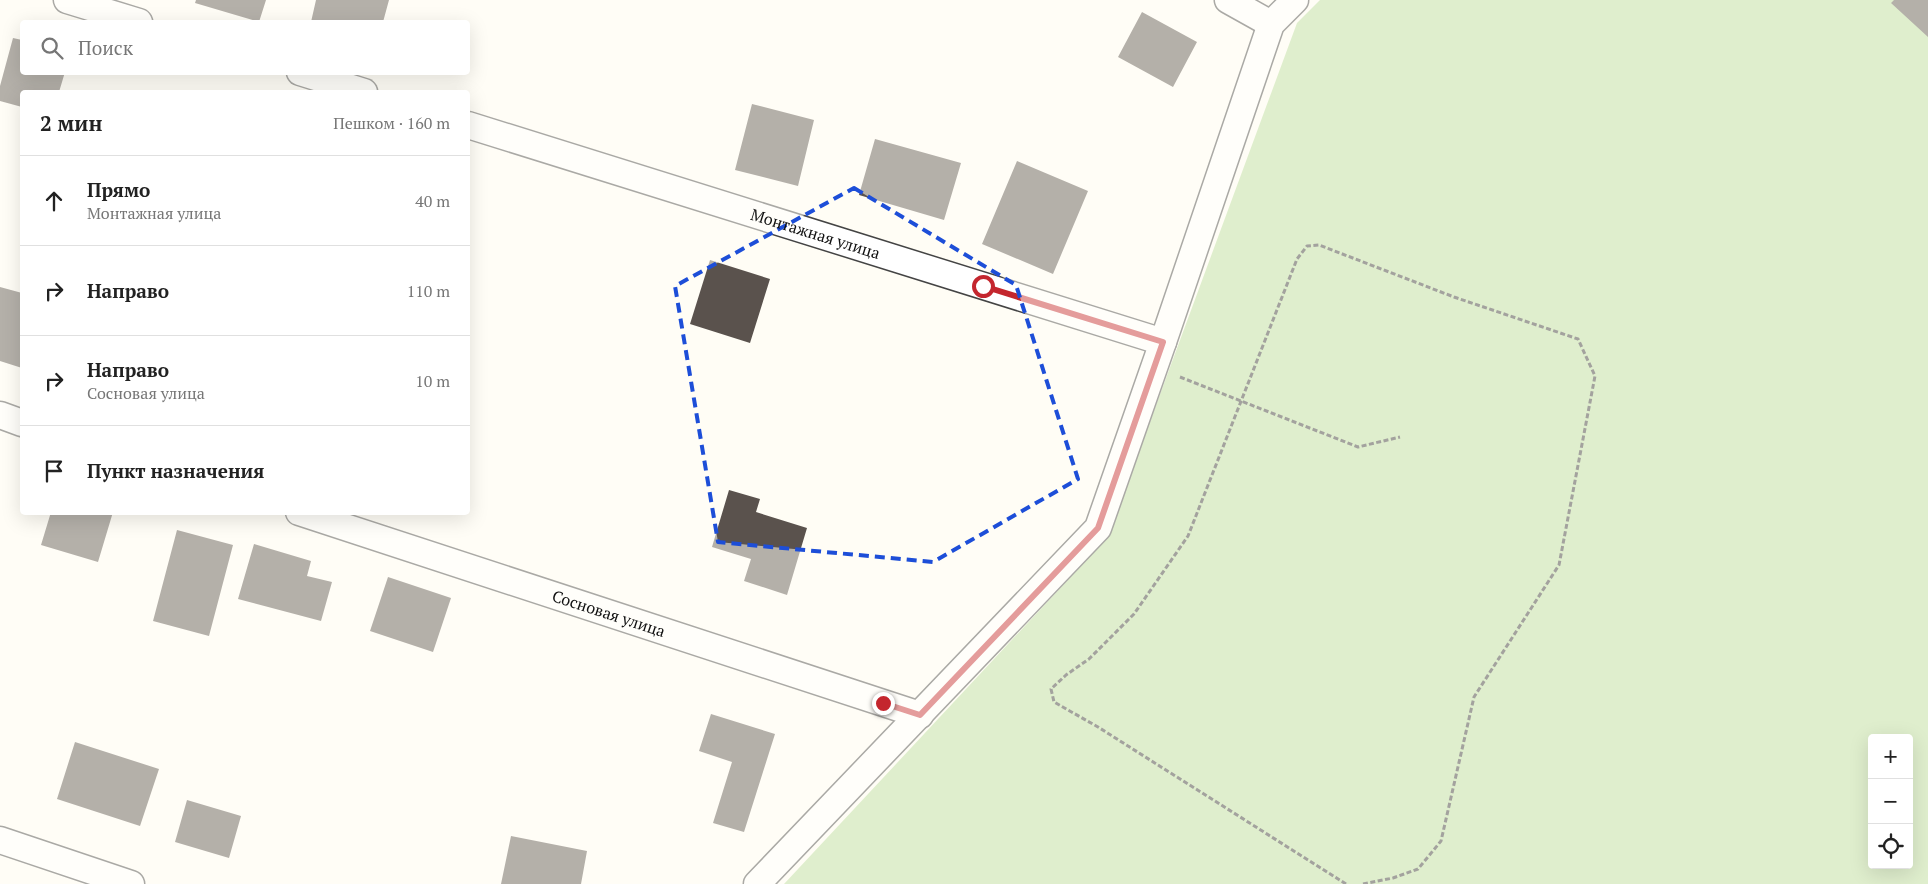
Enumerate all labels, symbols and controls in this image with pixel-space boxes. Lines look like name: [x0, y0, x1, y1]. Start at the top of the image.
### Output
search box: [20, 20, 470, 75]
icon: search: [38, 34, 66, 62]
text: Поиск: [78, 35, 133, 60]
text: 2 мин: [40, 109, 102, 137]
text: Пешком · 160 m: [333, 112, 450, 134]
text: Прямо: [87, 177, 150, 202]
icon: ahead: [40, 187, 68, 215]
text: 40 m: [415, 190, 450, 212]
text: Монтажная улица: [87, 202, 221, 224]
street label: Монтажная улица: [748, 203, 883, 264]
route start: [972, 275, 995, 298]
icon: right: [40, 277, 68, 305]
text: Направо: [87, 278, 169, 303]
text: 110 m: [407, 280, 450, 302]
text: Направо: [87, 357, 169, 382]
icon: right: [40, 367, 68, 395]
text: 10 m: [415, 370, 450, 392]
text: Сосновая улица: [87, 382, 205, 404]
icon: arrive: [40, 457, 68, 485]
text: Пункт назначения: [87, 458, 264, 483]
street label: Сосновая улица: [549, 585, 668, 642]
route end: [872, 692, 895, 715]
map controls: [1868, 734, 1913, 869]
button: +: [1868, 734, 1913, 779]
button: −: [1868, 779, 1913, 824]
button: locate: [1868, 824, 1913, 869]

